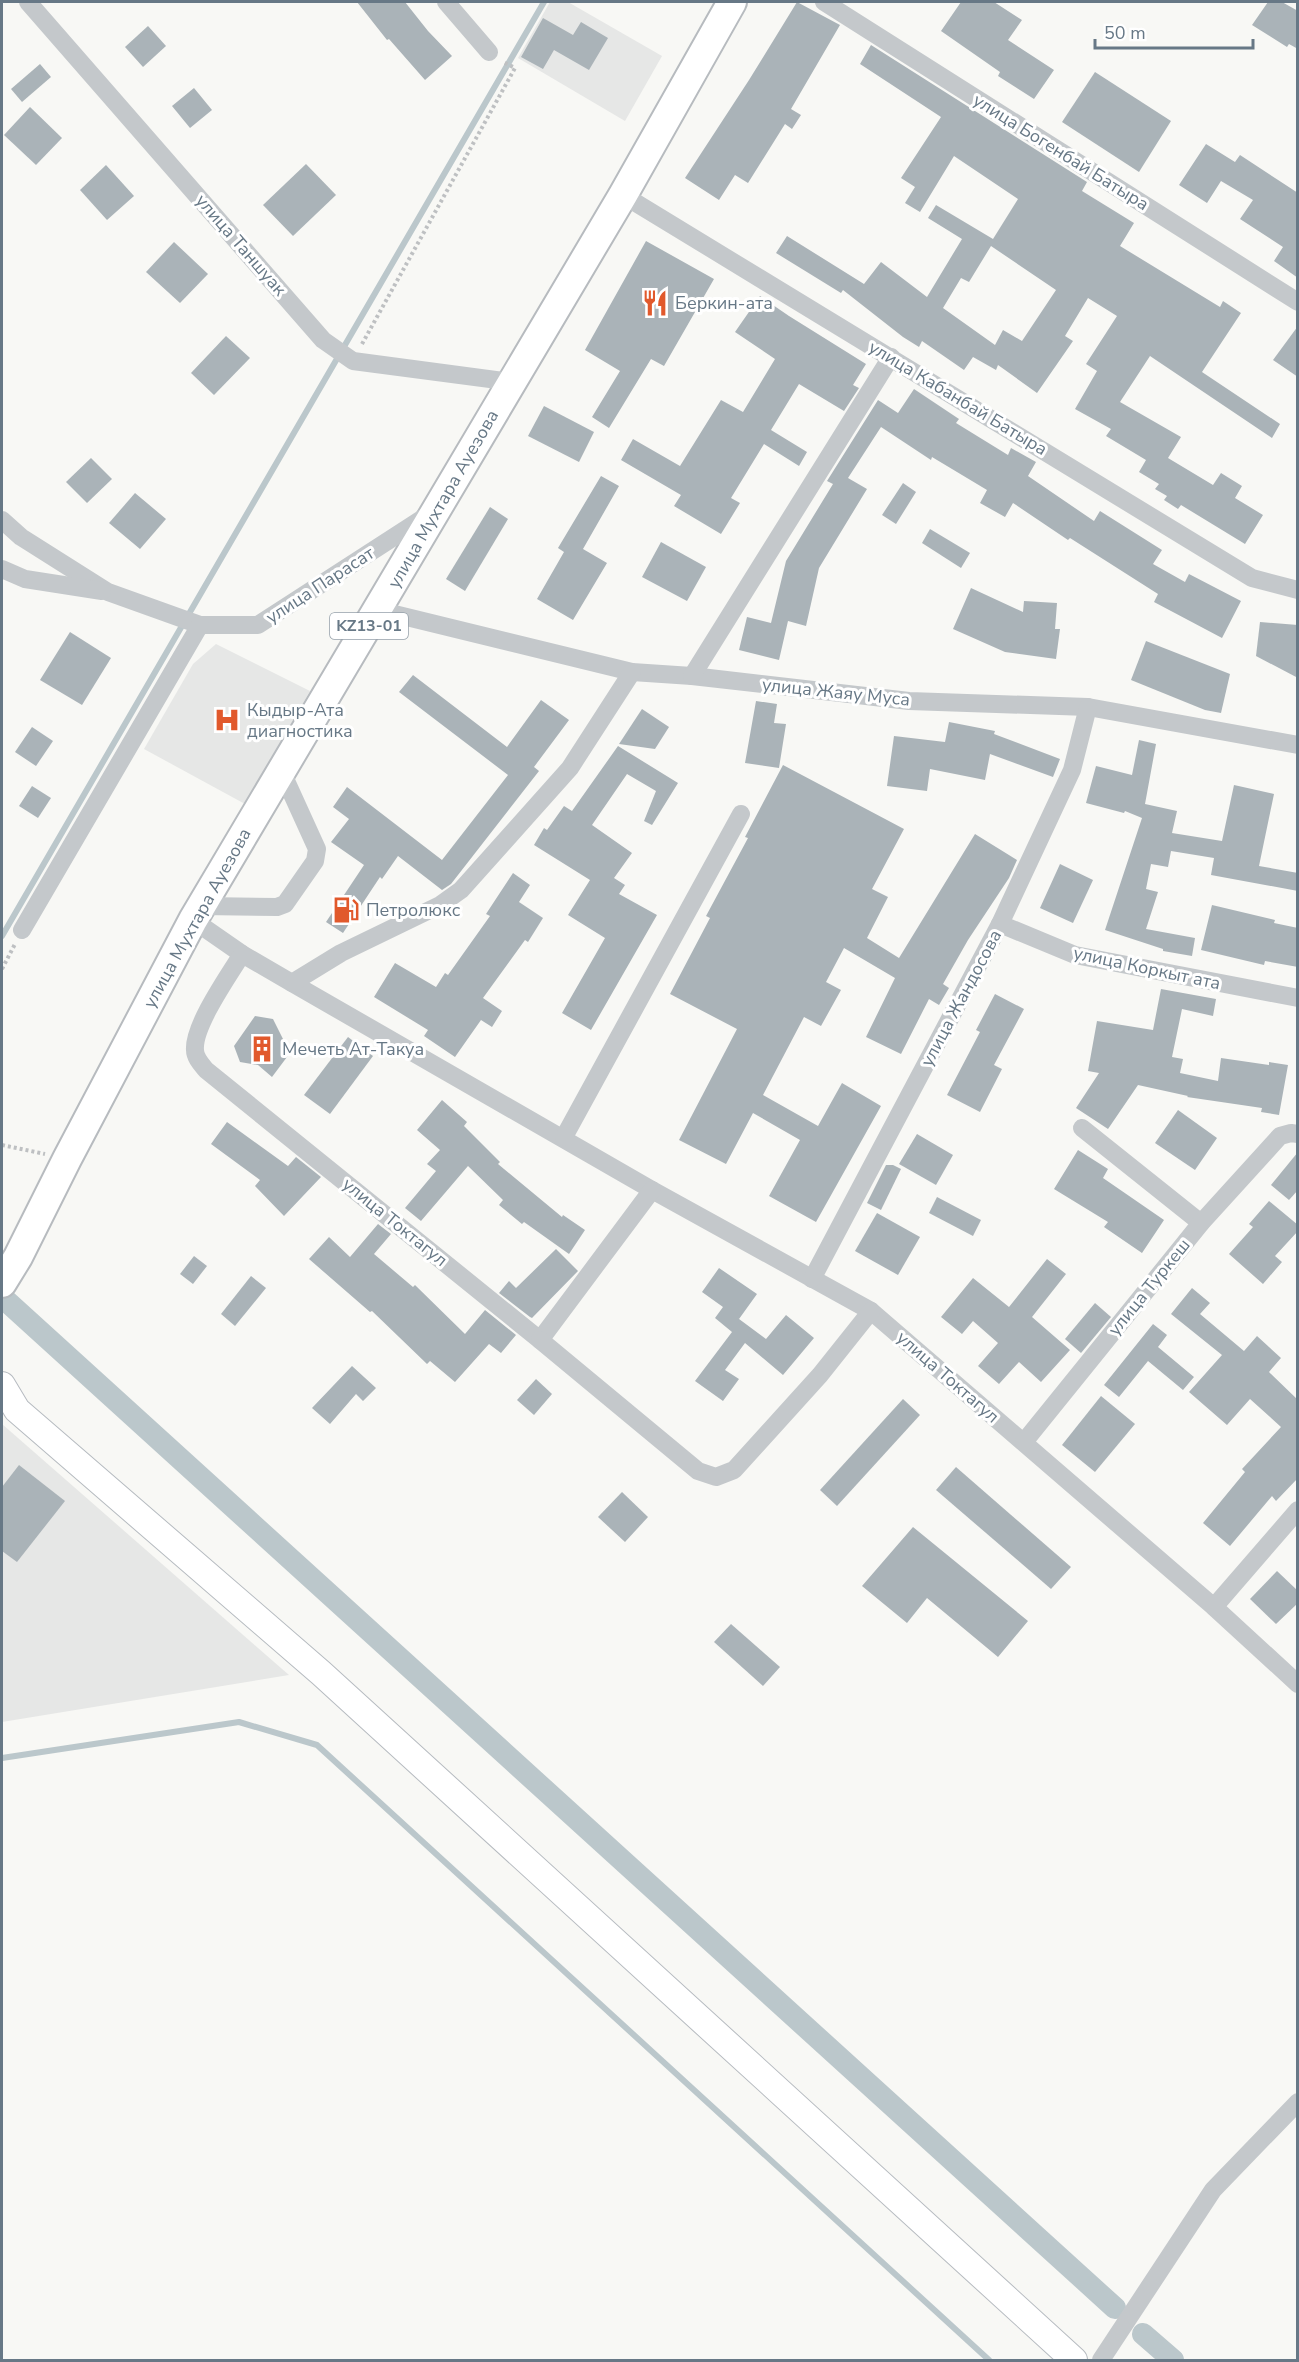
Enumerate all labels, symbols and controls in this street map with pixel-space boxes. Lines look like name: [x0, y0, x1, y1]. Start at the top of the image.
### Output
scale bar: [1095, 12, 1252, 50]
text: 50 m: [1104, 21, 1146, 45]
street label: улица Богенбай Батыра: [968, 88, 1154, 216]
street label: улица Таншуак: [190, 189, 292, 301]
restaurant icon: Беркин-ата: [640, 288, 670, 318]
place label: Беркин-ата: [675, 291, 773, 315]
street label: улица Кабанбай Батыра: [864, 335, 1052, 461]
street label: улица Мухтара Ауезова: [382, 405, 504, 593]
street label: улица Парасат: [261, 541, 379, 629]
road number: KZ13-01: [330, 613, 408, 639]
street label: улица Жаяу Муса: [761, 672, 911, 712]
place label: Кыдыр-Ата диагностика: [247, 698, 353, 743]
hospital icon: Кыдыр-Ата диагностика: [212, 705, 242, 735]
street label: улица Мухтара Ауезова: [137, 824, 257, 1012]
fuel station icon: Петролюкс: [331, 895, 361, 925]
place label: Петролюкс: [366, 898, 461, 922]
street label: улица Жандосова: [915, 925, 1007, 1071]
street label: улица Коркыт ата: [1071, 941, 1223, 995]
building icon: Мечеть Ат-Такуа: [247, 1034, 277, 1064]
place label: Мечеть Ат-Такуа: [282, 1037, 424, 1061]
street label: улица Токтагул: [337, 1172, 453, 1272]
street label: улица Туркеш: [1103, 1234, 1195, 1340]
street label: улица Токтагул: [892, 1326, 1004, 1428]

